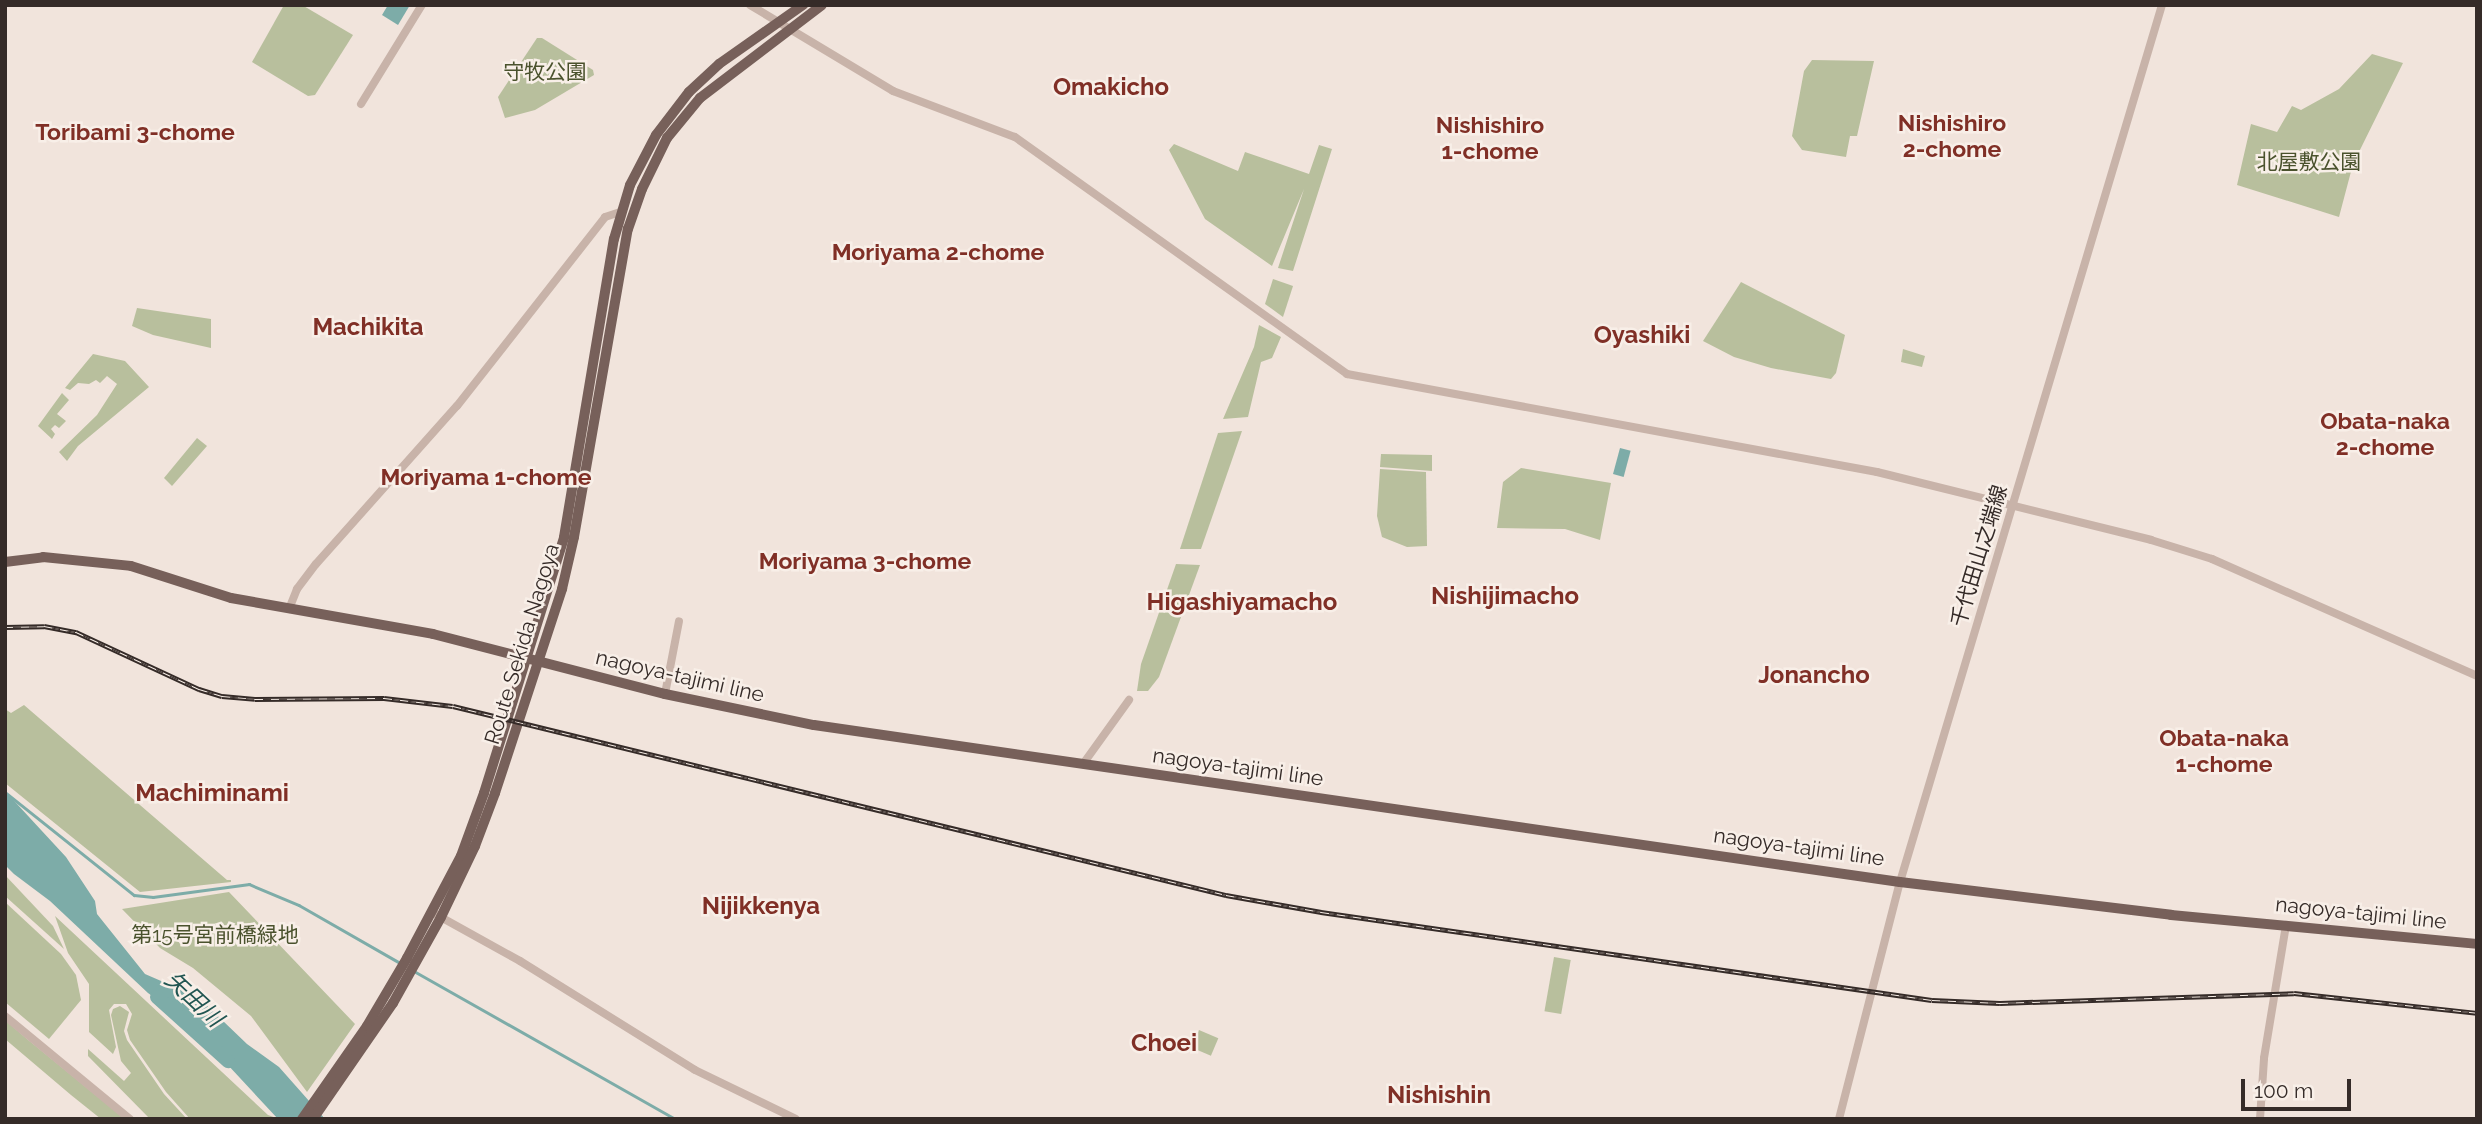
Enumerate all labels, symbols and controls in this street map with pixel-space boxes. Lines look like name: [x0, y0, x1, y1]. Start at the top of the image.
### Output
park label: 守牧公園: [503, 59, 587, 85]
district label: Omakicho: [1053, 73, 1169, 101]
district label: Nishishiro 2-chome: [1898, 109, 2006, 163]
district label: Nishishiro 1-chome: [1436, 111, 1544, 165]
district label: Toribami 3-chome: [35, 118, 235, 146]
park label: 北屋敷公園: [2257, 149, 2361, 175]
district label: Moriyama 2-chome: [832, 238, 1044, 266]
district label: Machikita: [312, 313, 424, 341]
district label: Oyashiki: [1594, 321, 1690, 349]
district label: Obata-naka 2-chome: [2320, 407, 2450, 461]
district label: Moriyama 1-chome: [381, 463, 591, 491]
street label: 千代田山之端線: [1945, 482, 2013, 630]
street label: Route Sekida Nagoya: [479, 541, 565, 747]
district label: Moriyama 3-chome: [759, 547, 971, 575]
district label: Nishijimacho: [1431, 582, 1579, 610]
district label: Higashiyamacho: [1147, 588, 1337, 616]
street label: nagoya-tajimi line: [593, 644, 767, 708]
district label: Jonancho: [1758, 661, 1870, 689]
district label: Obata-naka 1-chome: [2159, 724, 2289, 778]
street label: nagoya-tajimi line: [1151, 743, 1325, 791]
district label: Machiminami: [135, 779, 289, 807]
street label: nagoya-tajimi line: [1712, 823, 1886, 871]
street label: nagoya-tajimi line: [2274, 891, 2448, 935]
district label: Nijikkenya: [702, 892, 820, 920]
park label: 第15号宮前橋緑地: [131, 922, 299, 948]
water label: 矢田川: [159, 965, 229, 1033]
district label: Choei: [1131, 1029, 1197, 1057]
scale bar: [2244, 1064, 2354, 1108]
text: 100 m: [2254, 1078, 2313, 1103]
district label: Nishishin: [1387, 1081, 1491, 1109]

